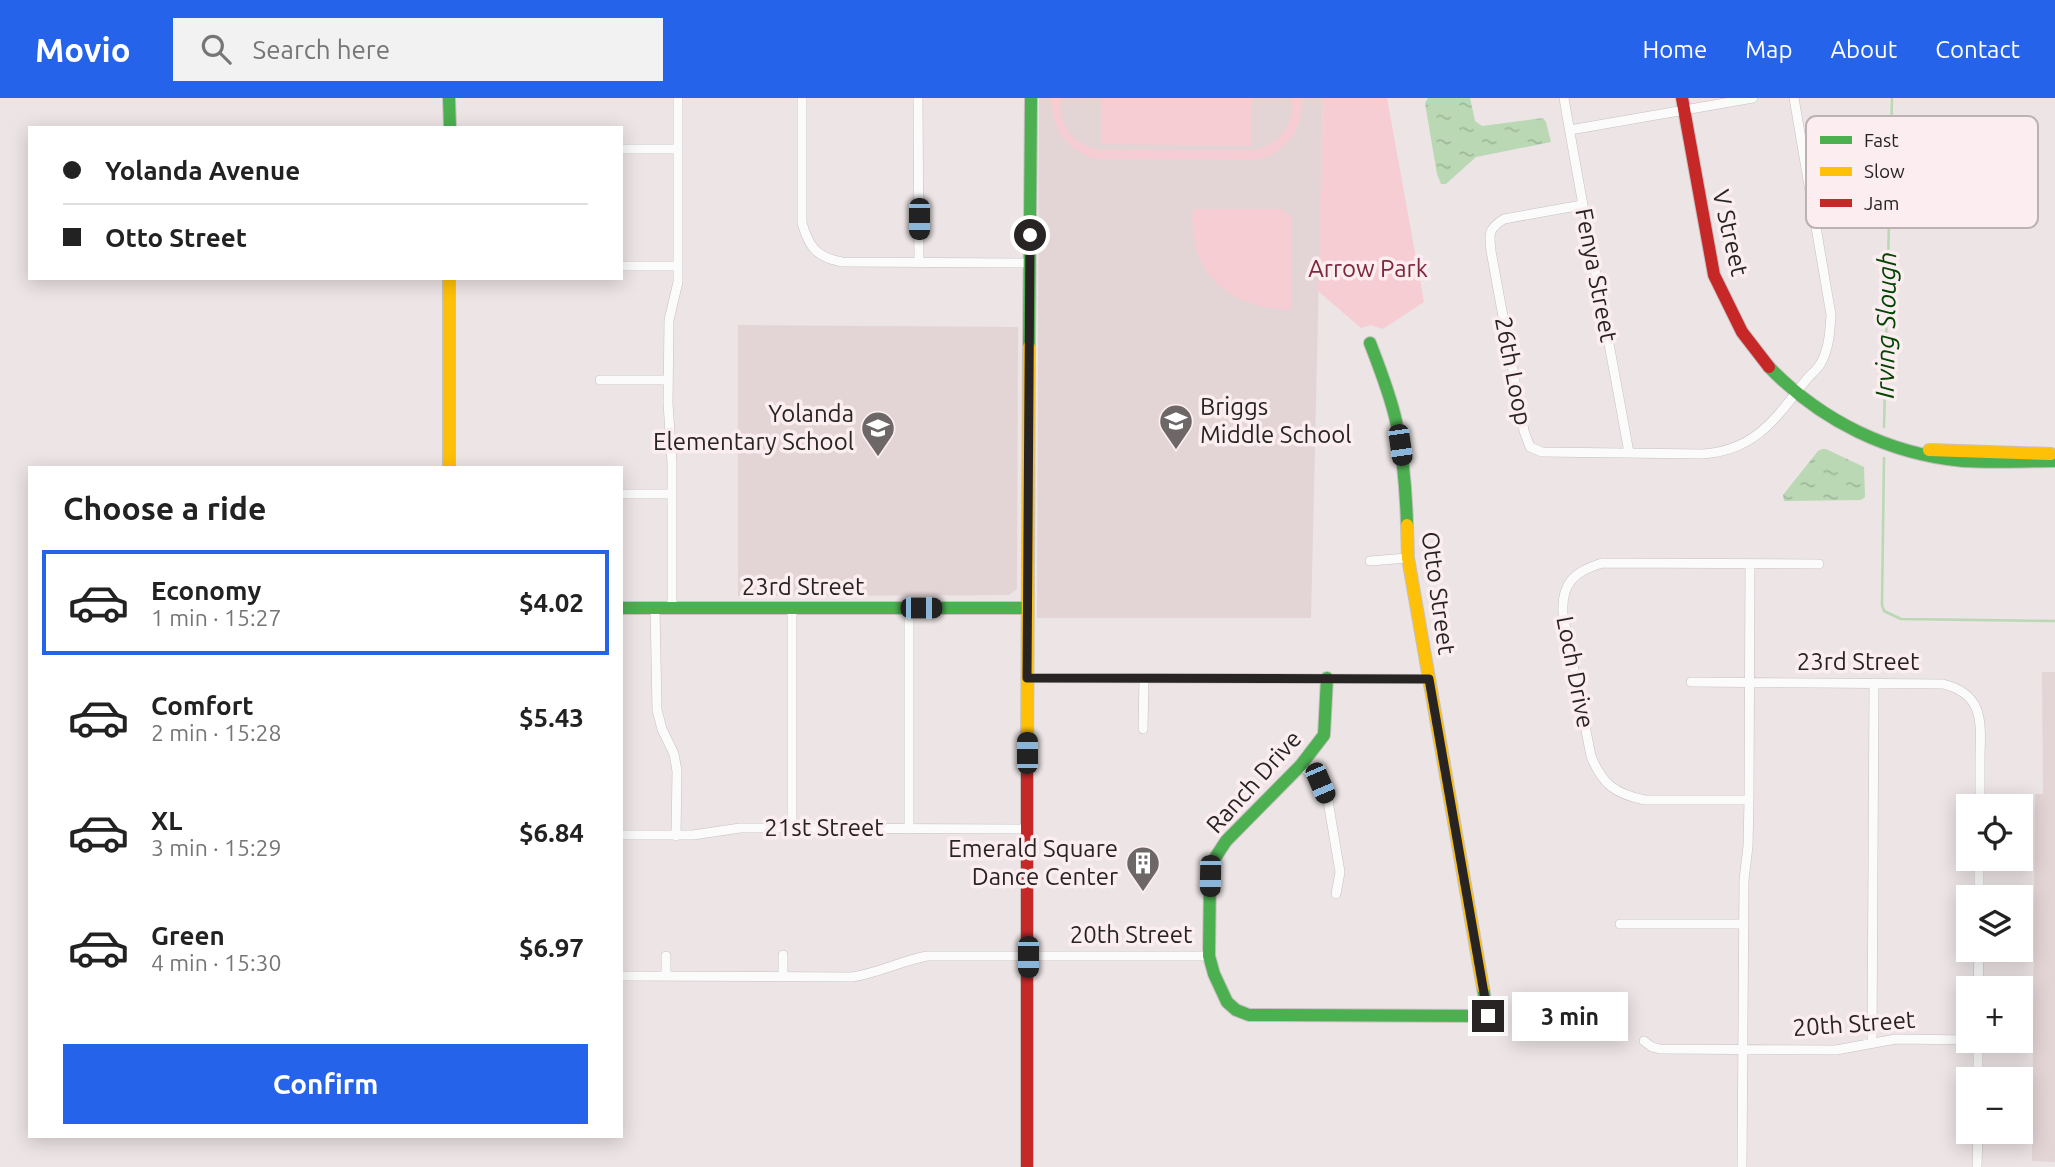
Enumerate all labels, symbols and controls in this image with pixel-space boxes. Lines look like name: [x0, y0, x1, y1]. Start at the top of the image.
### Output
search box: [173, 18, 663, 81]
icon: search: [197, 30, 235, 68]
text: Movio: [35, 31, 131, 68]
text: Search here: [253, 35, 390, 64]
text: Home: [1642, 36, 1707, 63]
text: Map: [1745, 36, 1792, 63]
text: About: [1830, 36, 1897, 63]
text: Contact: [1935, 36, 2020, 63]
legend: [1806, 116, 2038, 228]
text: Fast: [1864, 129, 1899, 151]
text: Yolanda Avenue: [105, 156, 300, 185]
text: Slow: [1864, 160, 1905, 182]
street label: V Street: [1707, 187, 1754, 279]
text: Jam: [1864, 192, 1900, 214]
car: [909, 198, 930, 240]
street label: Fenya Street: [1570, 206, 1623, 345]
route start: [1014, 219, 1046, 251]
text: Otto Street: [105, 223, 247, 252]
water label: Irving Slough: [1870, 251, 1901, 399]
park label: Arrow Park: [1308, 255, 1428, 282]
street label: 26th Loop: [1490, 314, 1537, 427]
place label: Briggs Middle School: [1200, 393, 1352, 448]
place label: Yolanda Elementary School: [653, 400, 854, 455]
school or university icon: Briggs Middle School: [1157, 402, 1195, 451]
school or university icon: Yolanda Elementary School: [859, 409, 897, 458]
car: [1387, 423, 1414, 467]
text: Choose a ride: [63, 490, 266, 526]
street label: Otto Street: [1416, 530, 1461, 657]
icon: car: [67, 571, 130, 634]
street label: 23rd Street: [742, 573, 865, 600]
text: Economy: [151, 576, 261, 605]
text: $4.02: [519, 588, 584, 617]
car: [901, 598, 943, 619]
text: 1 min · 15:27: [151, 605, 282, 630]
street label: Loch Drive: [1551, 614, 1600, 730]
street label: 23rd Street: [1797, 648, 1920, 675]
icon: car: [67, 686, 130, 749]
text: Comfort: [151, 691, 254, 720]
text: $5.43: [519, 703, 584, 732]
text: 2 min · 15:28: [151, 720, 282, 745]
street label: Ranch Drive: [1201, 725, 1307, 838]
car: [1017, 732, 1038, 774]
car: [1303, 760, 1338, 806]
map controls: [1956, 794, 2033, 1144]
button: locate: [1956, 794, 2033, 871]
icon: car: [67, 801, 130, 864]
text: XL: [151, 806, 182, 835]
street label: 21st Street: [764, 814, 884, 841]
text: $6.84: [519, 818, 584, 847]
text: 3 min · 15:29: [151, 835, 282, 860]
place label: Emerald Square Dance Center: [948, 835, 1118, 890]
building icon: Emerald Square Dance Center: [1124, 844, 1162, 893]
car: [1200, 855, 1221, 897]
button: layers: [1956, 885, 2033, 962]
icon: car: [67, 916, 130, 979]
text: Green: [151, 921, 225, 950]
street label: 20th Street: [1070, 921, 1193, 948]
text: $6.97: [519, 933, 584, 962]
car: [1018, 936, 1039, 978]
text: 4 min · 15:30: [151, 950, 282, 975]
button: +: [1956, 976, 2033, 1053]
callout: 3 min: [1512, 992, 1628, 1040]
route end: [1472, 1000, 1504, 1032]
text: 3 min: [1541, 1004, 1599, 1029]
street label: 20th Street: [1792, 1006, 1917, 1041]
button: Confirm: [63, 1044, 588, 1124]
button: −: [1956, 1067, 2033, 1144]

